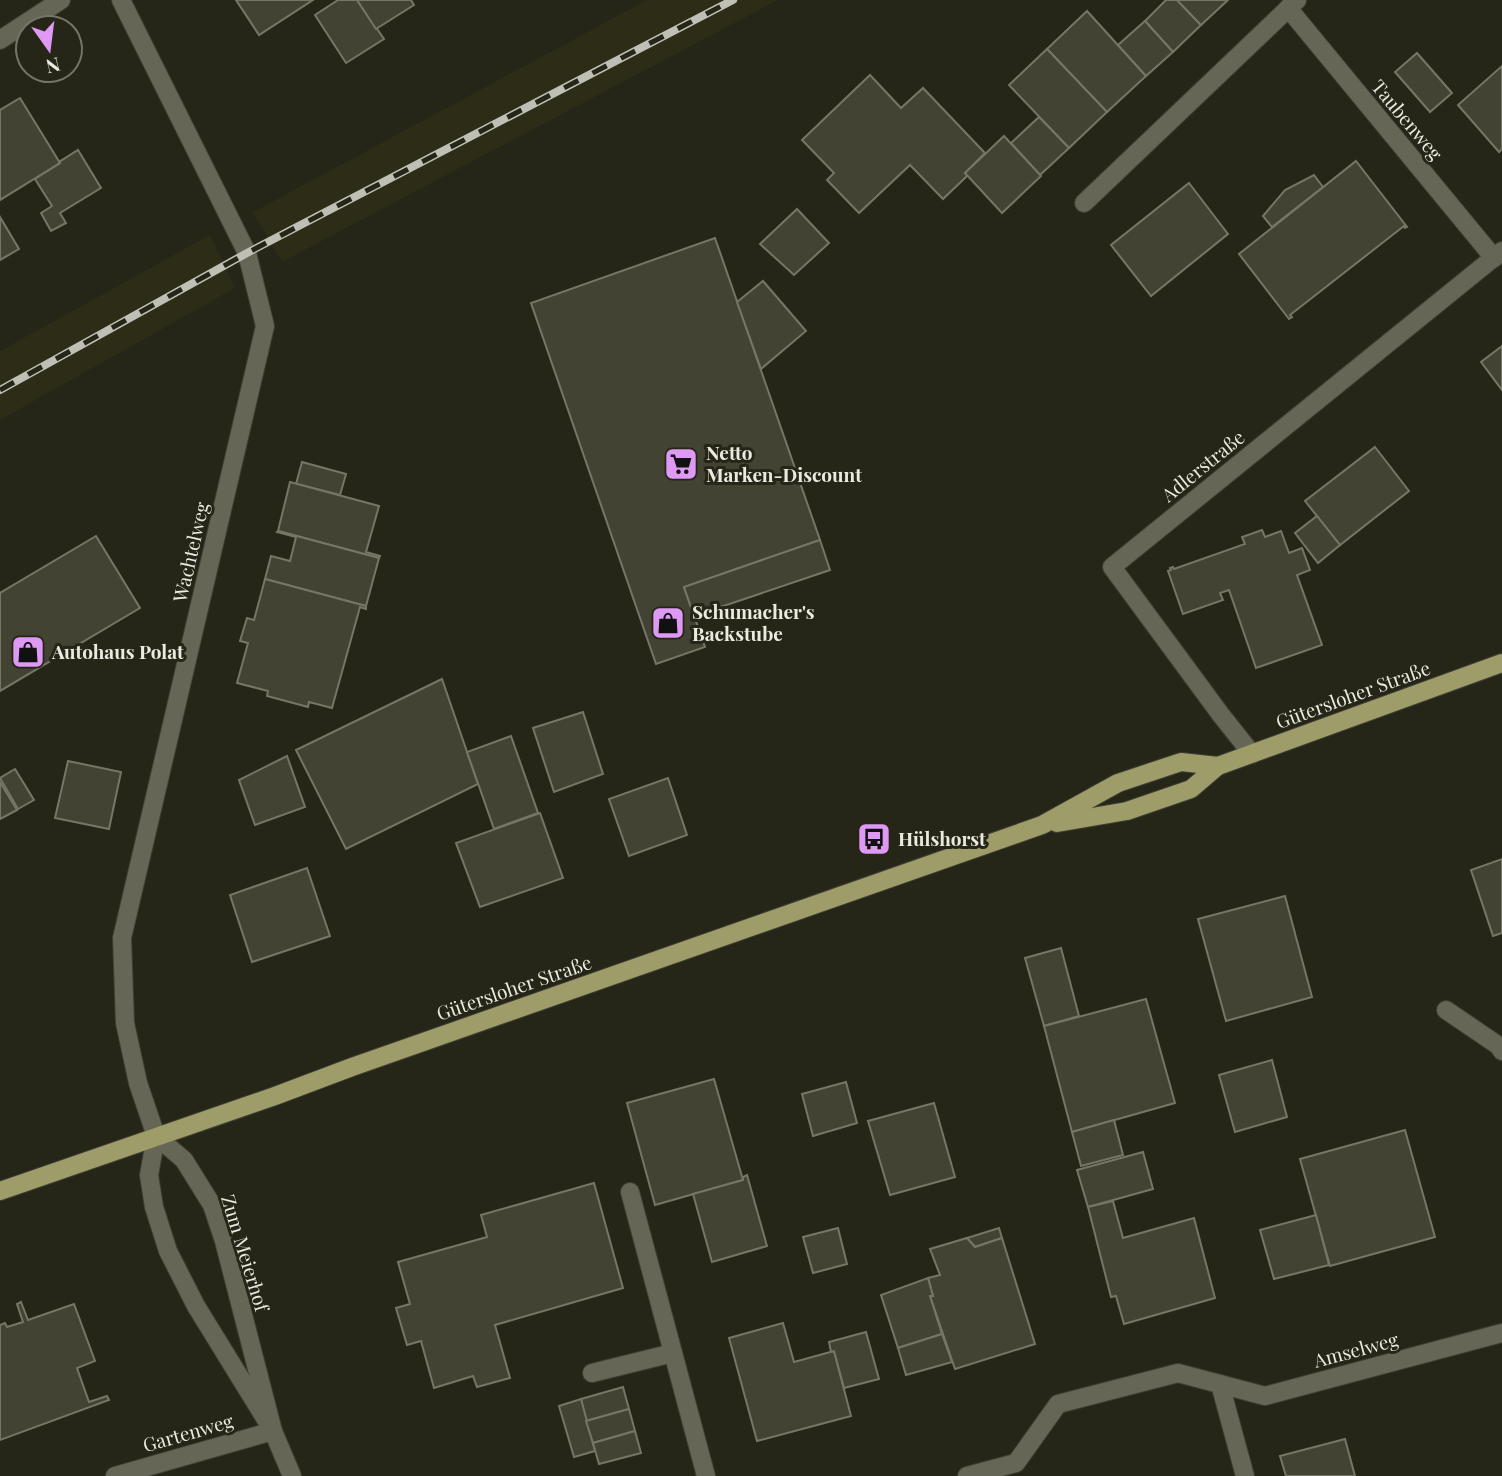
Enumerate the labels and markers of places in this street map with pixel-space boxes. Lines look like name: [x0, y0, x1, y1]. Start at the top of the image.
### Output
place label: Netto Marken-Discount: [706, 439, 862, 487]
supermarket icon: Netto Marken-Discount: [662, 445, 700, 483]
place label: Schumacher's Backstube: [692, 598, 815, 646]
shop icon: Schumacher's Backstube: [649, 604, 687, 642]
shop icon: Autohaus Polat: [9, 633, 47, 671]
place label: Autohaus Polat: [51, 638, 184, 664]
bus stop icon: Hülshorst: [855, 820, 893, 858]
place label: Hülshorst: [898, 825, 986, 851]

